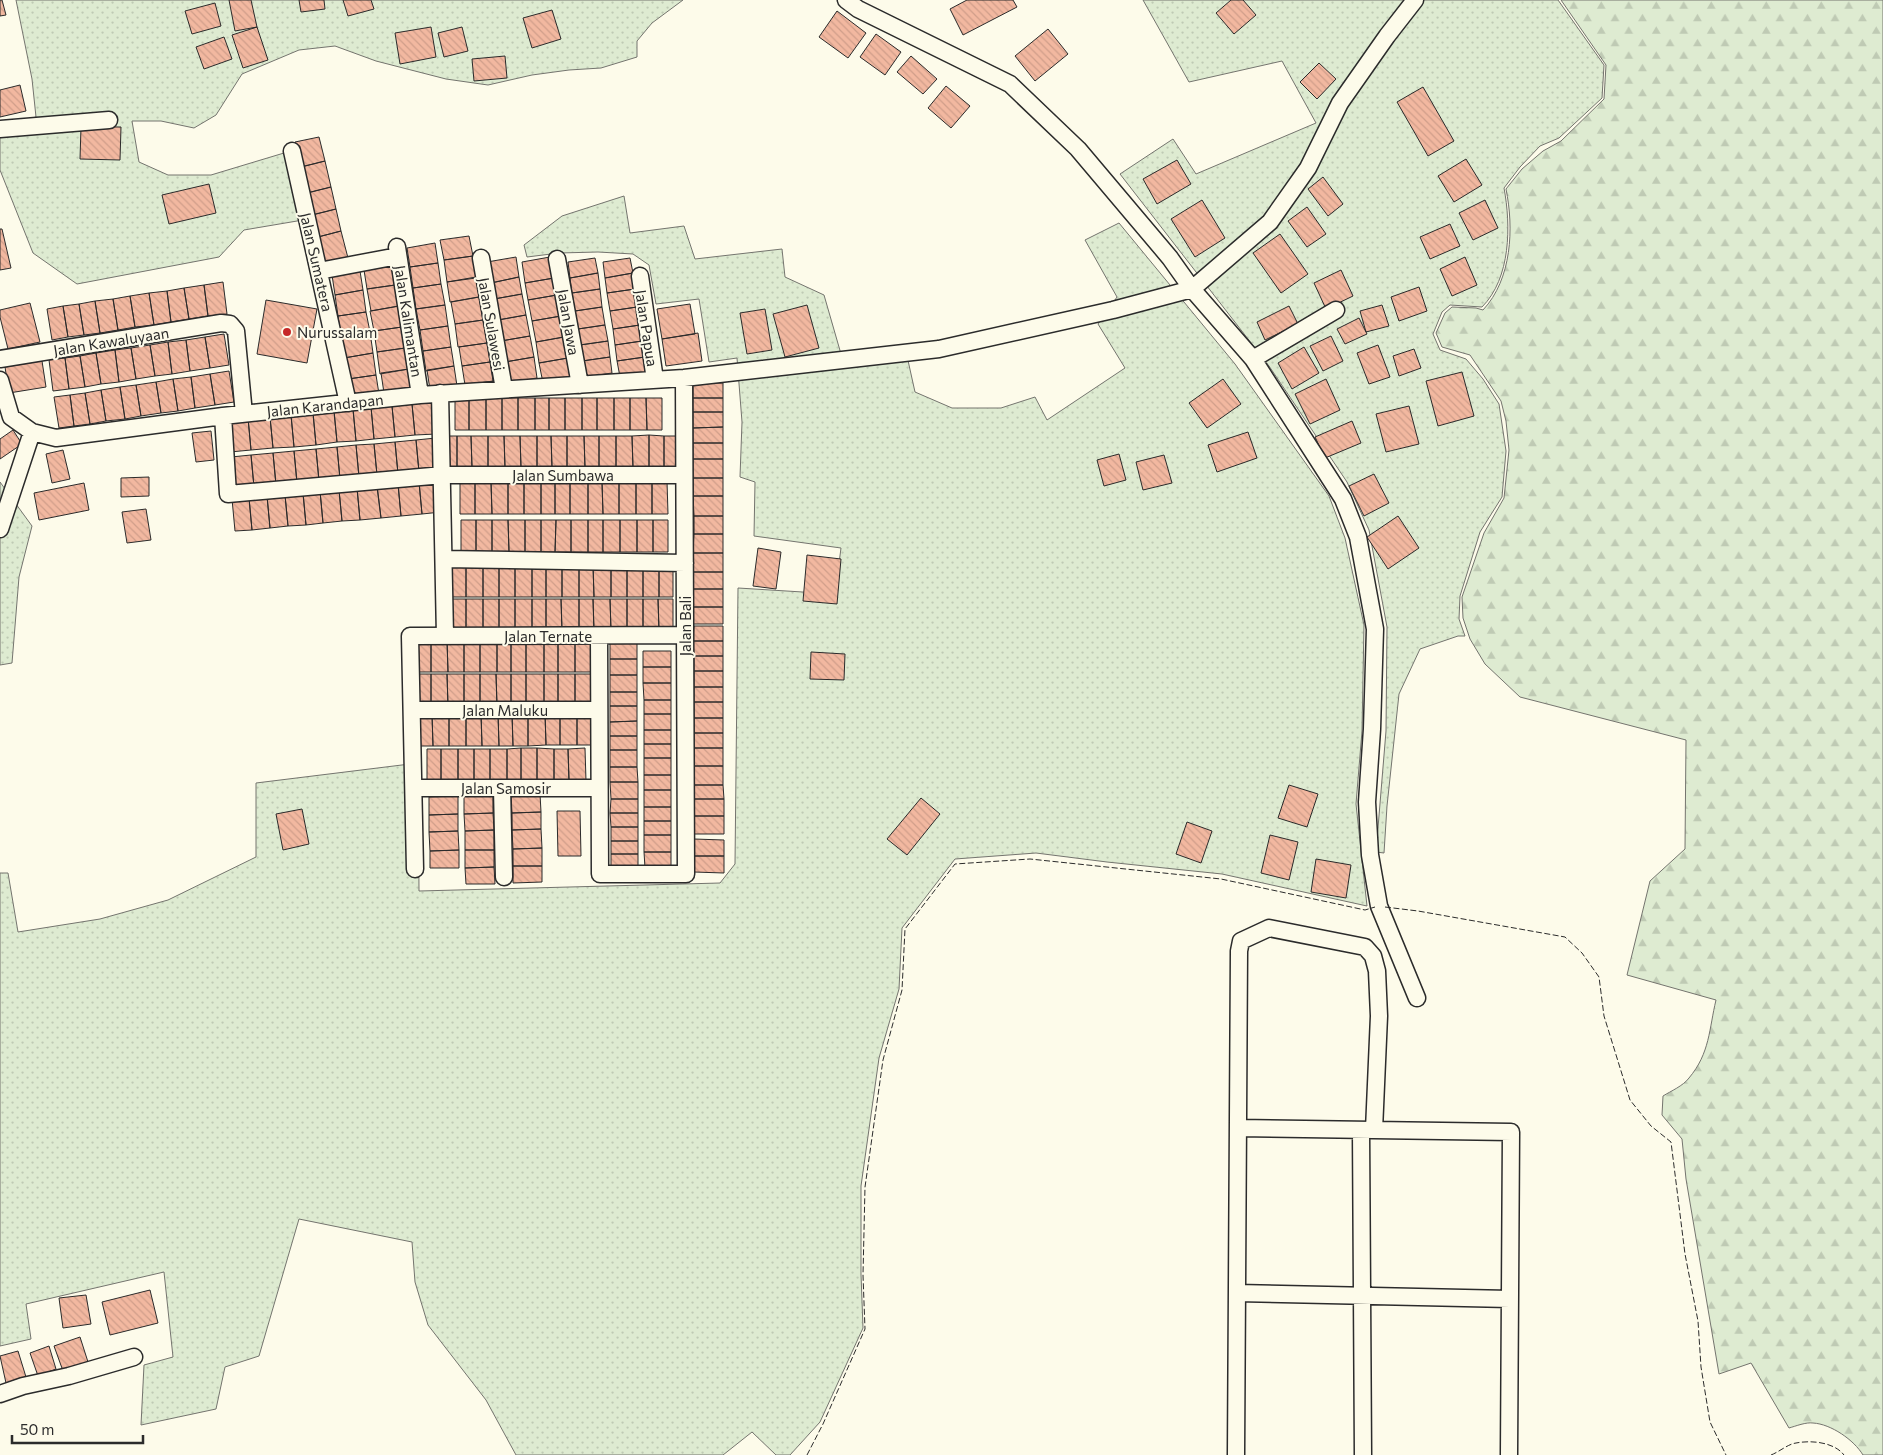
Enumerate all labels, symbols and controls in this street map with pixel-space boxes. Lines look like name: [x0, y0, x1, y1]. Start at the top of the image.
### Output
street label: Jalan Sumatera: [297, 211, 337, 313]
street label: Jalan Kalimantan: [391, 264, 427, 378]
street label: Jalan Sulawesi: [475, 276, 509, 372]
street label: Jalan Jawa: [554, 287, 584, 357]
street label: Jalan Papua: [632, 288, 662, 368]
street label: Jalan Kawaluyaan: [52, 323, 170, 359]
place label: Nurussalam: [297, 323, 377, 341]
marker: Nurussalam: [281, 326, 293, 338]
street label: Jalan Karandapan: [266, 390, 384, 420]
street label: Jalan Sumbawa: [512, 466, 614, 484]
street label: Jalan Bali: [676, 596, 694, 656]
street label: Jalan Ternate: [504, 627, 592, 645]
street label: Jalan Maluku: [462, 701, 548, 719]
street label: Jalan Samosir: [461, 779, 551, 797]
scale bar: [12, 1412, 144, 1444]
text: 50 m: [20, 1420, 54, 1438]

